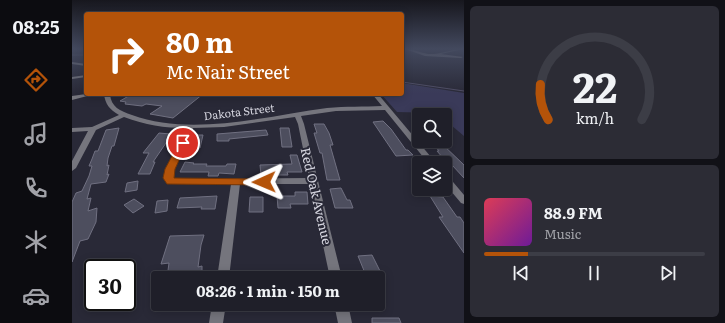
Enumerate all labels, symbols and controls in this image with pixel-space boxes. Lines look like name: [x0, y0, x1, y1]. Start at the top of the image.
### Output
text: 08:25: [13, 13, 59, 40]
text: 80 m: [166, 20, 233, 62]
icon: right: [100, 28, 152, 80]
text: 22: [572, 54, 617, 116]
text: Mc Nair Street: [166, 58, 290, 85]
icon: directions: [22, 66, 50, 94]
street label: Dakota Street: [203, 99, 276, 123]
text: km/h: [575, 107, 614, 128]
map controls: [412, 108, 452, 196]
button: search: [412, 108, 452, 148]
icon: music: [22, 120, 50, 148]
pin: [166, 126, 200, 160]
icon: arrive: [172, 132, 194, 154]
street label: Red Oak Avenue: [297, 145, 337, 247]
button: layers: [412, 156, 452, 196]
position arrow: [243, 161, 285, 203]
icon: phone: [22, 174, 50, 202]
text: 88.9 FM: [544, 201, 603, 224]
text: Music: [544, 224, 581, 243]
icon: climate: [22, 228, 50, 256]
speed limit sign: 30: [84, 259, 136, 311]
icon: previous: [510, 262, 532, 284]
icon: pause: [583, 262, 605, 284]
icon: next: [657, 262, 679, 284]
text: 08:26 · 1 min · 150 m: [196, 279, 340, 302]
icon: car: [22, 282, 50, 310]

